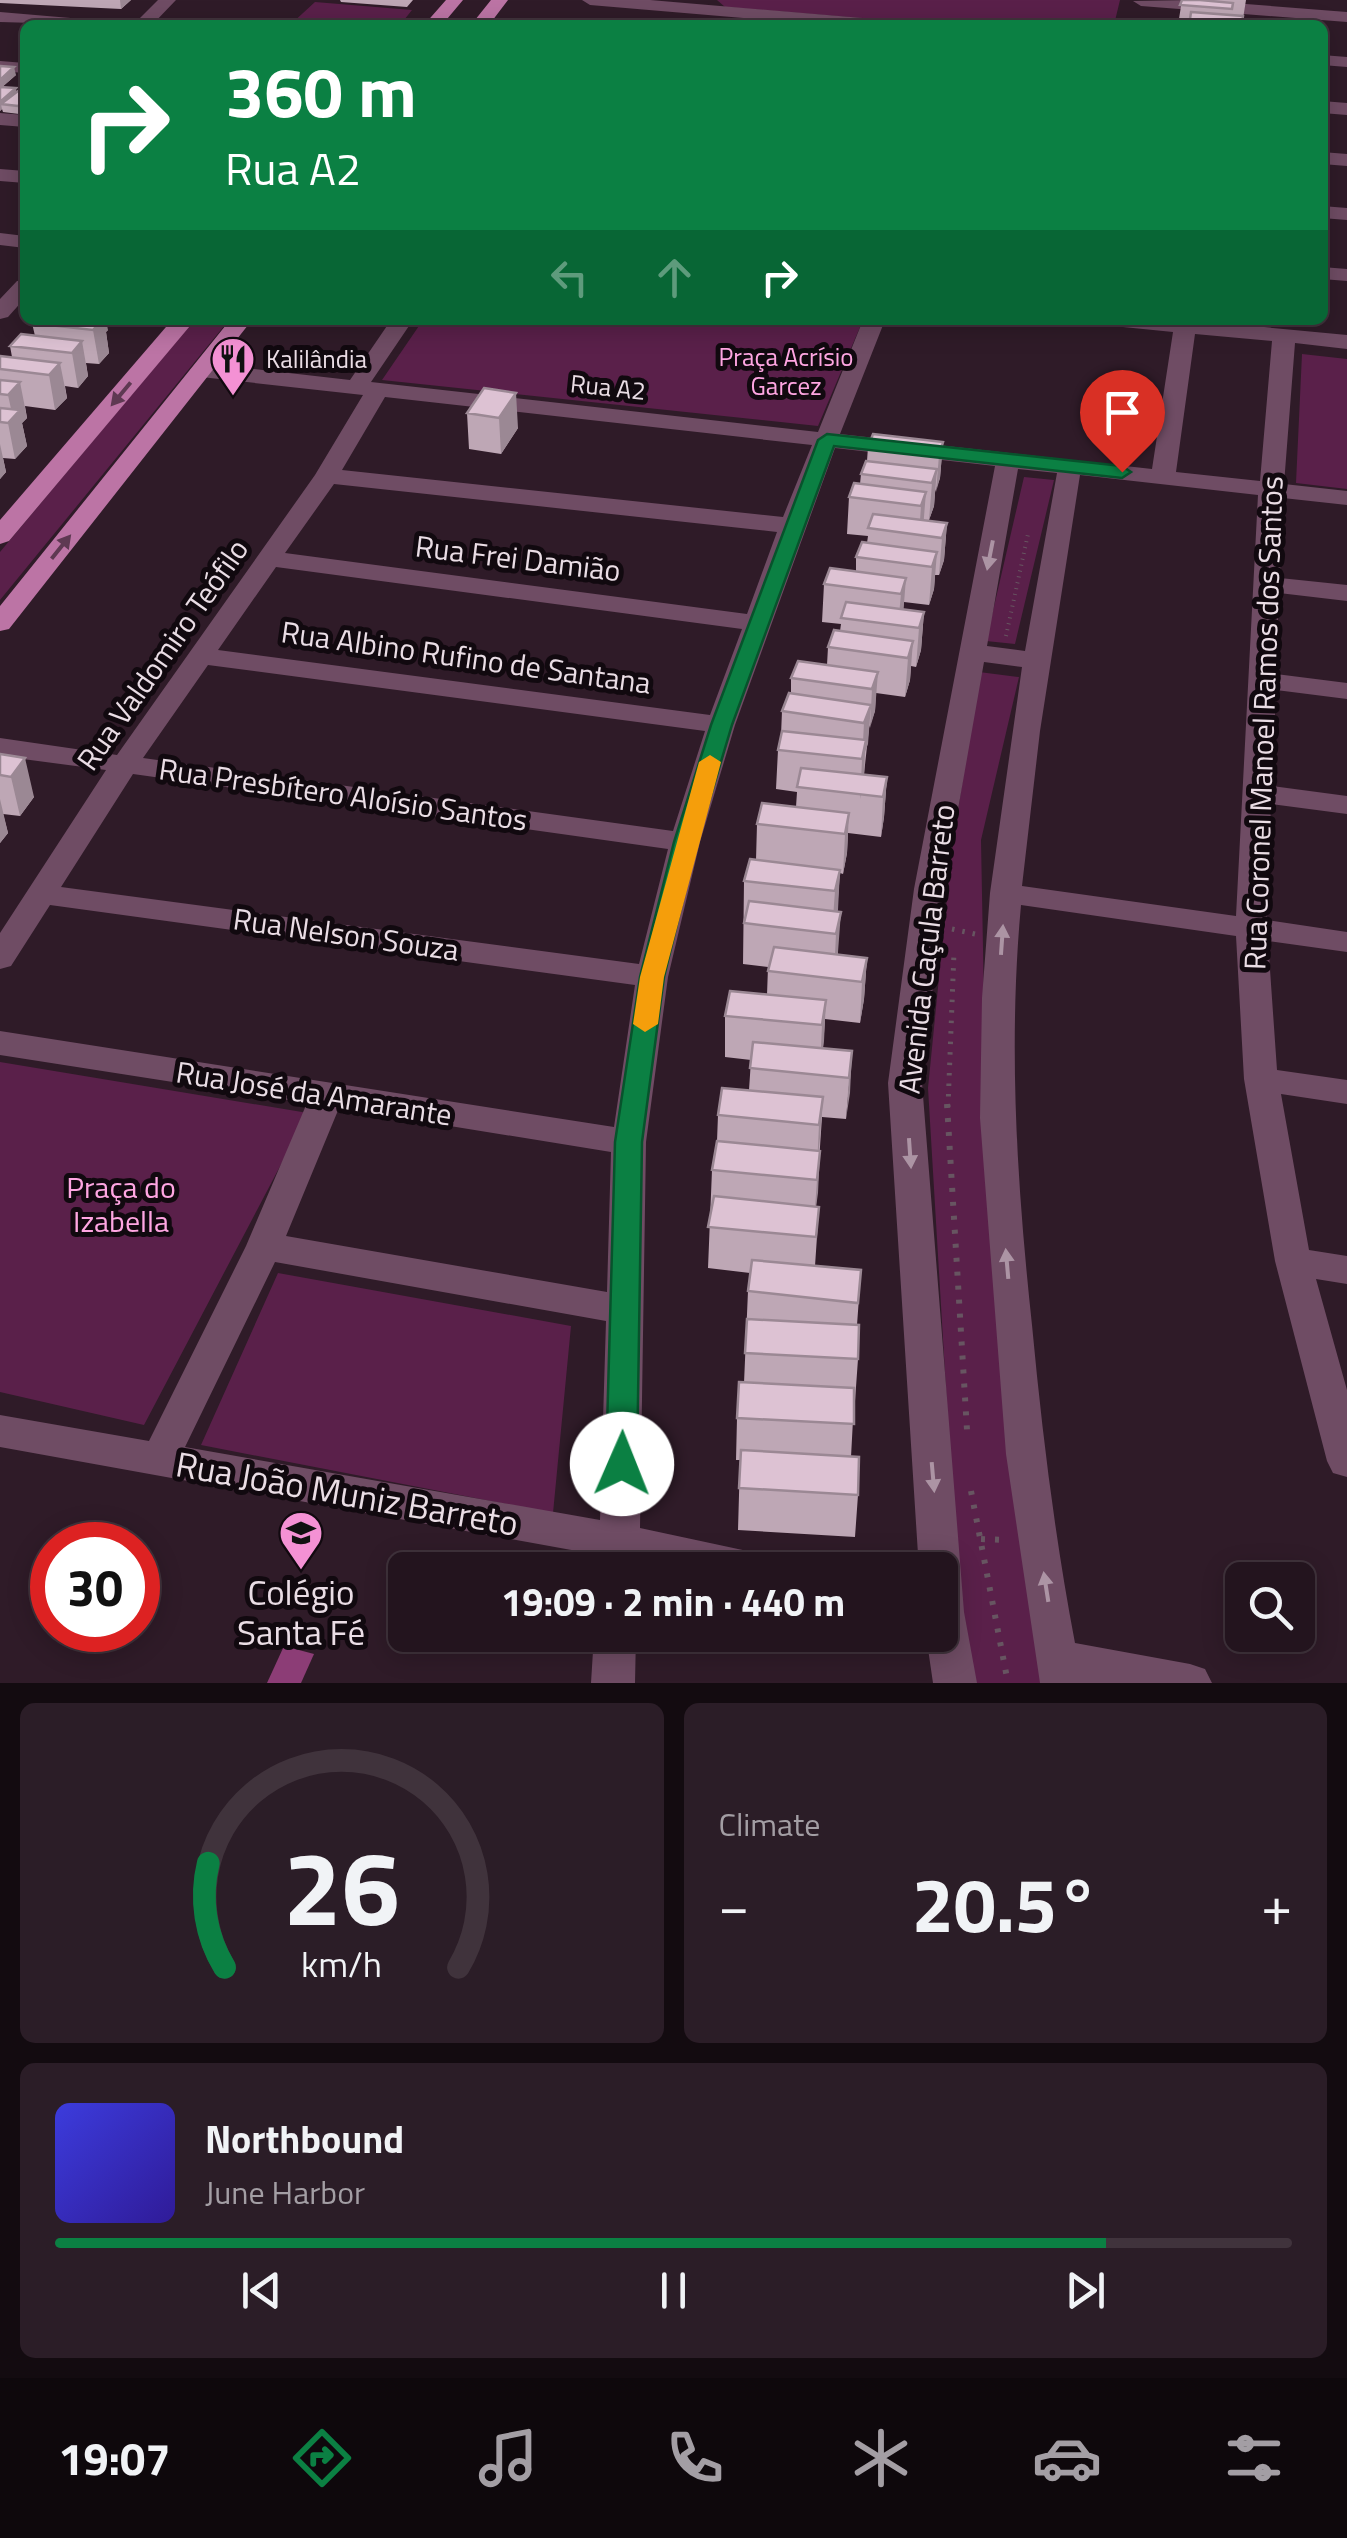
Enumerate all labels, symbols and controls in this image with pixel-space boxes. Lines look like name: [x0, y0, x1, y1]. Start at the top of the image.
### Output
text: 360 m: [225, 38, 417, 144]
icon: right: [60, 60, 190, 190]
text: Rua A2: [225, 134, 361, 202]
icon: left: [542, 250, 597, 305]
icon: ahead: [647, 250, 702, 305]
icon: right: [752, 250, 807, 305]
restaurant icon: Kalilândia: [210, 336, 256, 397]
park label: Praça Acrísio Garcez: [718, 338, 854, 405]
place label: Kalilândia: [266, 340, 367, 378]
street label: Rua A2: [568, 364, 648, 410]
pin: [1080, 370, 1165, 473]
one-way arrow: [110, 381, 132, 406]
icon: arrive: [1095, 385, 1150, 440]
street label: Rua Coronel Manoel Ramos dos Santos: [1231, 475, 1295, 971]
street label: Rua Frei Damião: [413, 523, 623, 593]
street label: Rua Valdomiro Teófilo: [65, 529, 260, 780]
one-way arrow: [50, 534, 71, 559]
one-way arrow: [982, 540, 998, 571]
street label: Rua Albino Rufino de Santana: [278, 608, 654, 706]
street label: Rua Presbítero Aloísio Santos: [156, 745, 530, 843]
street label: Avenida Caçula Barreto: [885, 802, 967, 1096]
street label: Rua Nelson Souza: [230, 895, 462, 973]
one-way arrow: [994, 923, 1010, 955]
street label: Rua José da Amarante: [173, 1049, 455, 1138]
one-way arrow: [902, 1137, 918, 1169]
park label: Praça do Izabella: [66, 1164, 176, 1244]
one-way arrow: [998, 1248, 1014, 1280]
position arrow: [570, 1412, 674, 1516]
street label: Rua João Muniz Barreto: [172, 1436, 523, 1550]
one-way arrow: [925, 1461, 941, 1493]
school or university icon: Colégio Santa Fé: [278, 1510, 324, 1571]
speed limit sign: 30: [30, 1522, 160, 1652]
map controls: [1225, 1562, 1315, 1652]
button: search: [1225, 1562, 1315, 1652]
place label: Colégio Santa Fé: [237, 1565, 365, 1659]
one-way arrow: [1037, 1571, 1053, 1602]
text: 19:09 · 2 min · 440 m: [501, 1573, 845, 1631]
text: Climate: [719, 1800, 820, 1848]
text: 26: [284, 1807, 400, 1965]
text: 20.5°: [912, 1847, 1099, 1961]
text: −: [719, 1863, 749, 1946]
text: +: [1261, 1863, 1292, 1946]
text: km/h: [301, 1936, 382, 1991]
text: Northbound: [205, 2110, 404, 2168]
text: June Harbor: [205, 2168, 365, 2216]
icon: previous: [234, 2263, 289, 2318]
icon: pause: [646, 2263, 701, 2318]
icon: next: [1058, 2263, 1113, 2318]
icon: directions: [287, 2423, 357, 2493]
icon: music: [473, 2423, 543, 2493]
icon: phone: [660, 2423, 730, 2493]
icon: climate: [846, 2423, 916, 2493]
icon: car: [1032, 2423, 1102, 2493]
icon: filters: [1219, 2423, 1289, 2493]
text: 19:07: [58, 2424, 171, 2492]

